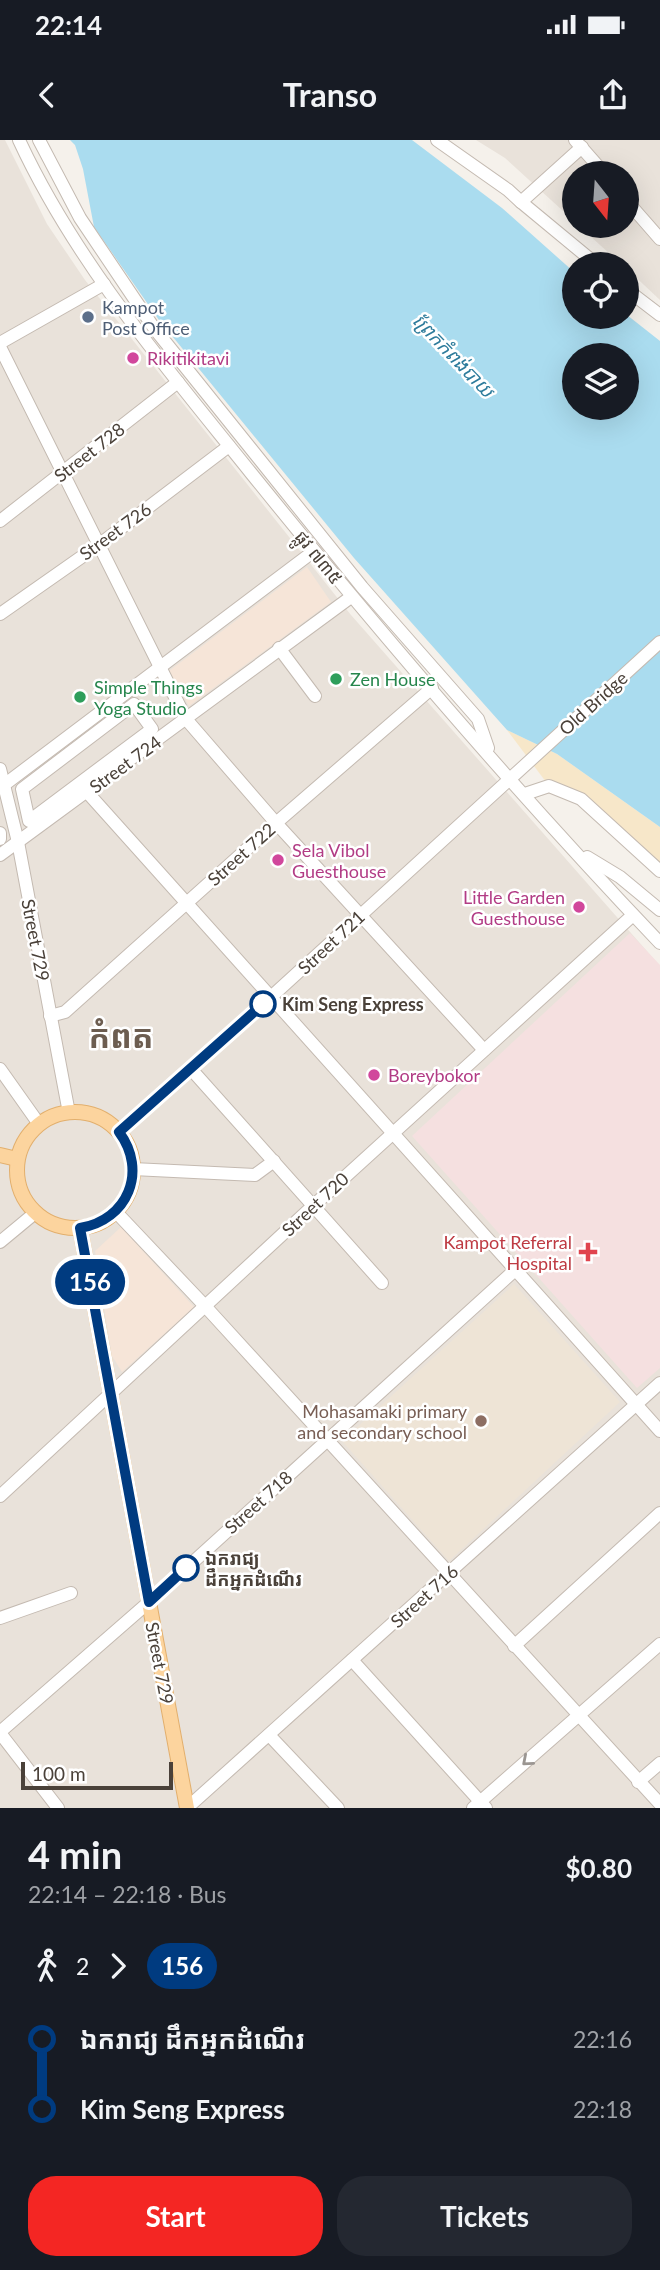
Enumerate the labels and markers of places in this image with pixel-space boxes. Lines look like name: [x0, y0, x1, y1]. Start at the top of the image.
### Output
place label: Kampot Post Office: [102, 296, 190, 339]
marker: Kampot Post Office: [80, 309, 96, 325]
place label: Rikitikitavi: [147, 347, 229, 369]
marker: Rikitikitavi: [125, 350, 141, 366]
place label: Zen House: [350, 668, 436, 690]
marker: Zen House: [328, 671, 344, 687]
place label: Simple Things Yoga Studio: [94, 676, 203, 719]
marker: Simple Things Yoga Studio: [72, 689, 88, 705]
place label: Sela Vibol Guesthouse: [292, 839, 386, 882]
marker: Sela Vibol Guesthouse: [270, 852, 286, 868]
place label: Little Garden Guesthouse: [463, 886, 565, 929]
marker: Little Garden Guesthouse: [571, 899, 587, 915]
marker: Kim Seng Express: [250, 991, 276, 1017]
place label: Kim Seng Express: [282, 993, 424, 1015]
place label: Boreybokor: [388, 1064, 481, 1086]
marker: Boreybokor: [366, 1067, 382, 1083]
place label: Kampot Referral Hospital: [443, 1231, 572, 1274]
marker: Kampot Referral Hospital: [578, 1242, 598, 1262]
place label: Mohasamaki primary and secondary school: [297, 1400, 468, 1443]
marker: Mohasamaki primary and secondary school: [473, 1413, 489, 1429]
place label: ឯករាជ្យ ដឹកអ្នកដំណើរ: [205, 1547, 302, 1591]
marker: ឯករាជ្យ ដឹកអ្នកដំណើរ: [173, 1555, 199, 1581]

